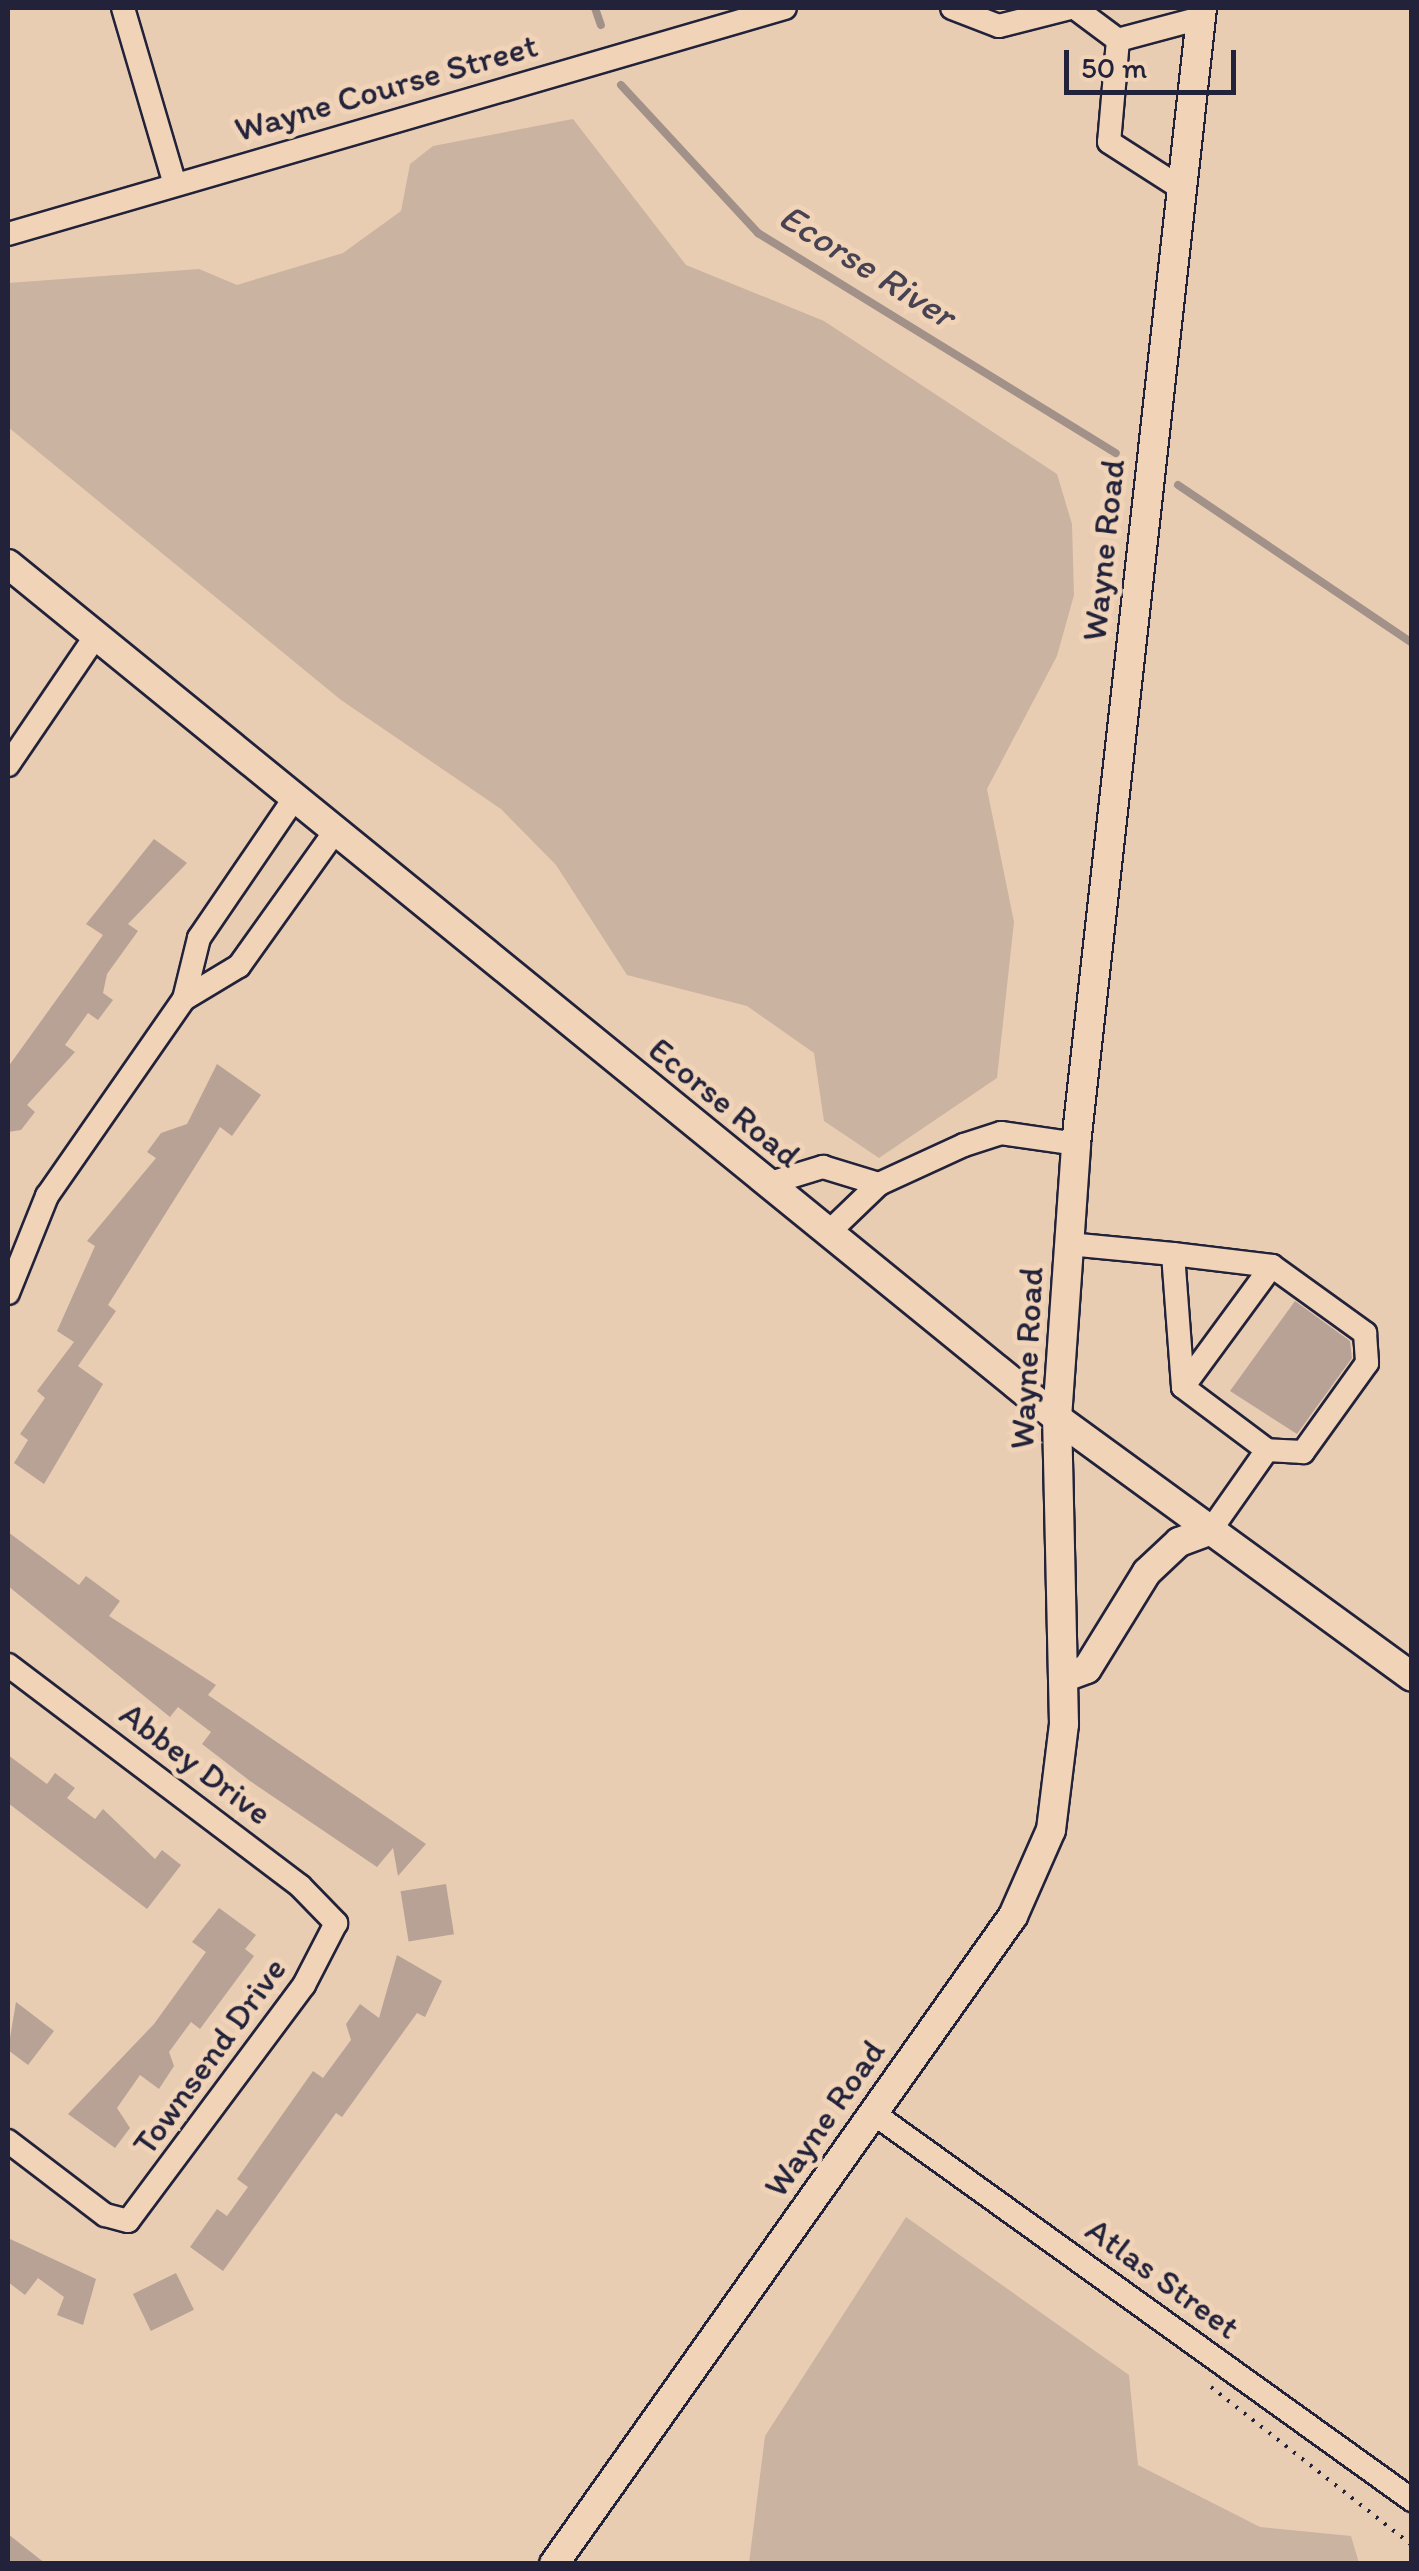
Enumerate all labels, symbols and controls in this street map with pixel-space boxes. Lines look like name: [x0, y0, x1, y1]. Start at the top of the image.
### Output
street label: Wayne Course Street: [230, 24, 542, 150]
scale bar: [1069, 30, 1242, 92]
text: 50 m: [1081, 49, 1147, 86]
water label: Ecorse River: [771, 194, 963, 338]
street label: Wayne Road: [1073, 458, 1133, 642]
street label: Ecorse Road: [641, 1028, 809, 1176]
street label: Wayne Road: [1000, 1266, 1052, 1450]
street label: Abbey Drive: [112, 1692, 280, 1834]
street label: Townsend Drive: [123, 1949, 295, 2163]
street label: Wayne Road: [755, 2032, 893, 2204]
street label: Atlas Street: [1078, 2208, 1248, 2348]

